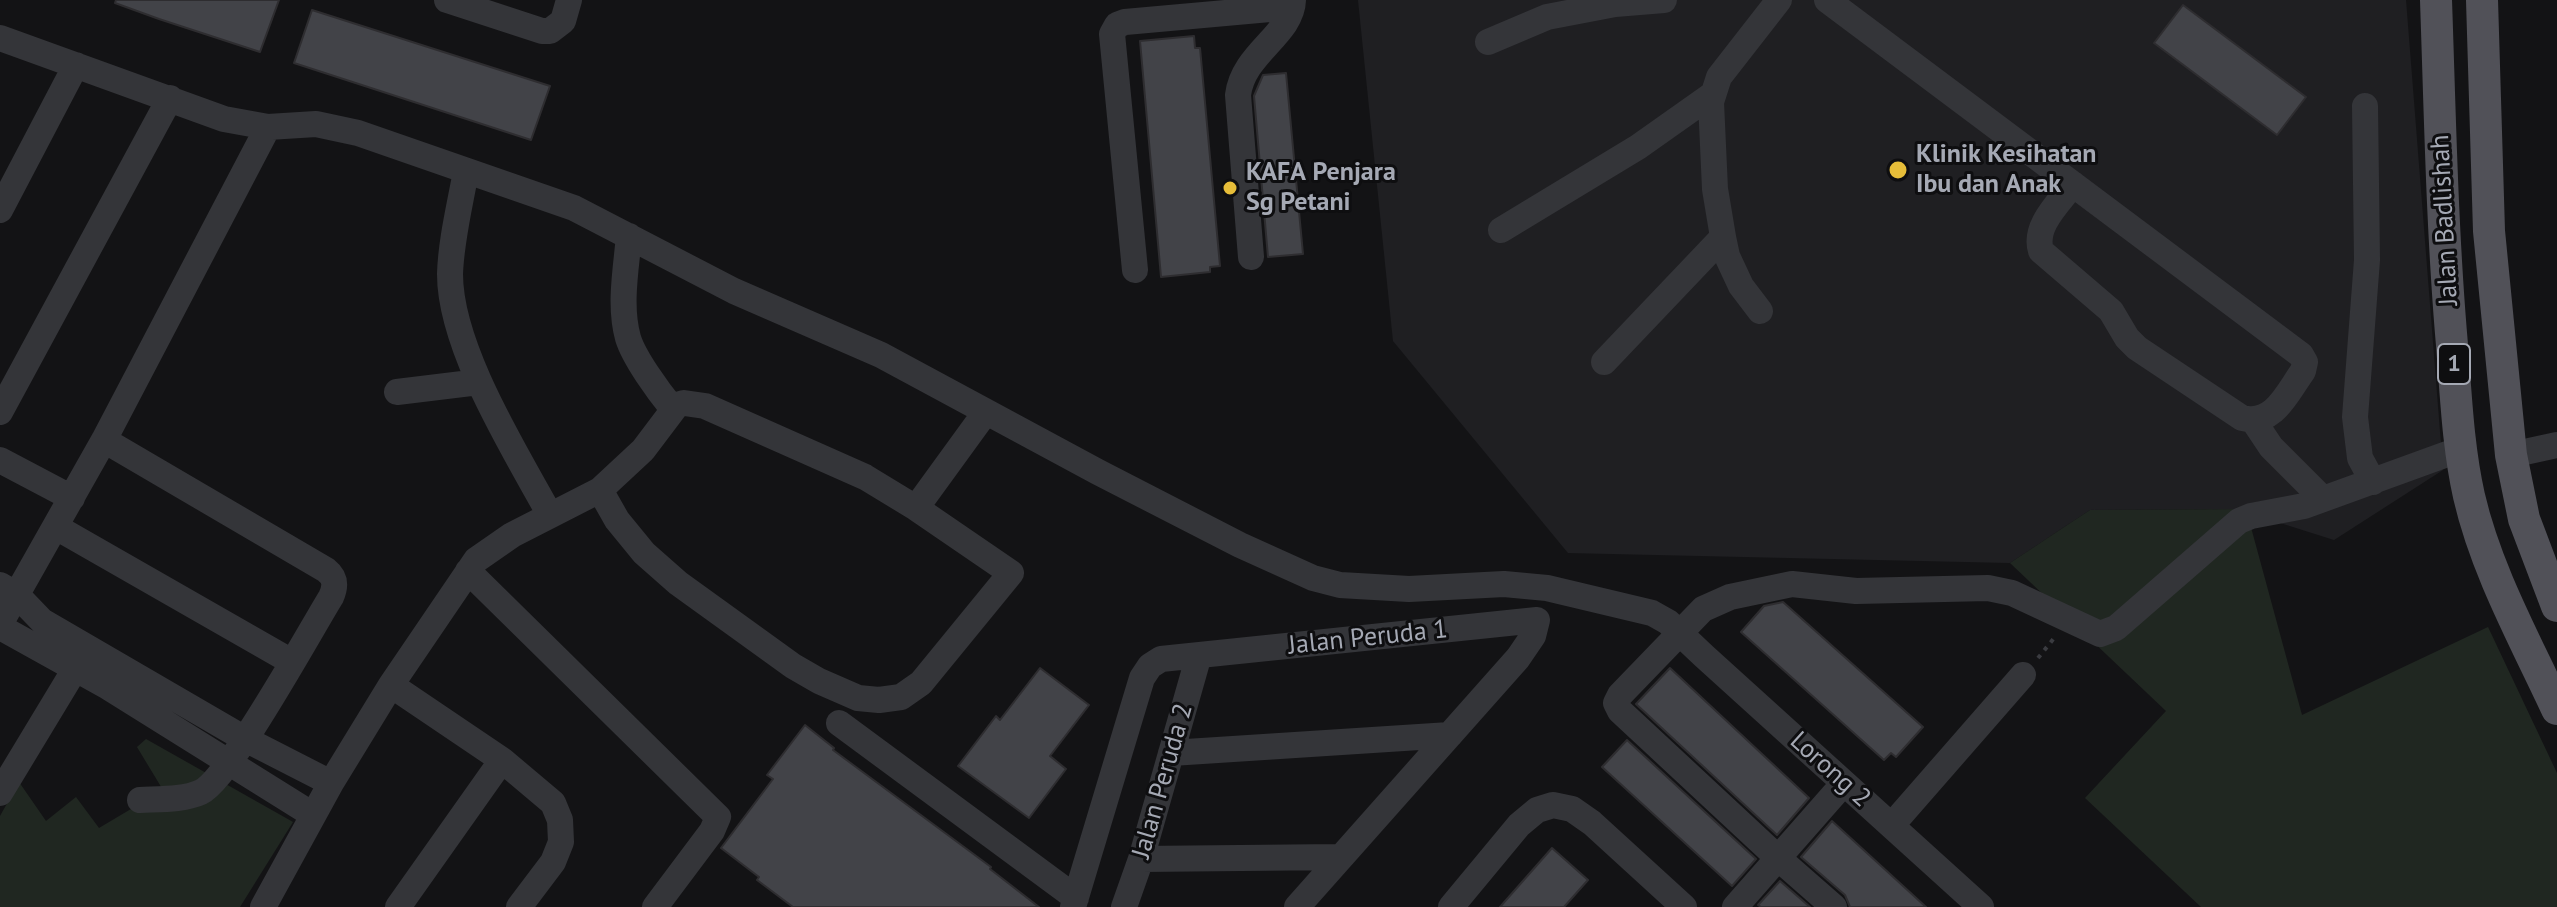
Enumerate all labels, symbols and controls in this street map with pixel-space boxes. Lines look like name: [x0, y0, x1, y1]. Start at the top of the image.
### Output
street label: Jalan Badlishah: [2425, 134, 2465, 306]
place label: Klinik Kesihatan Ibu dan Anak: [1916, 139, 2097, 200]
place label: KAFA Penjara Sg Petani: [1246, 157, 1396, 218]
marker: Klinik Kesihatan Ibu dan Anak: [1887, 159, 1909, 181]
marker: KAFA Penjara Sg Petani: [1221, 179, 1239, 197]
road number: 1: [2438, 344, 2470, 384]
street label: Jalan Peruda 1: [1287, 614, 1449, 662]
street label: Jalan Peruda 2: [1126, 700, 1200, 862]
street label: Lorong 2: [1783, 726, 1877, 814]

